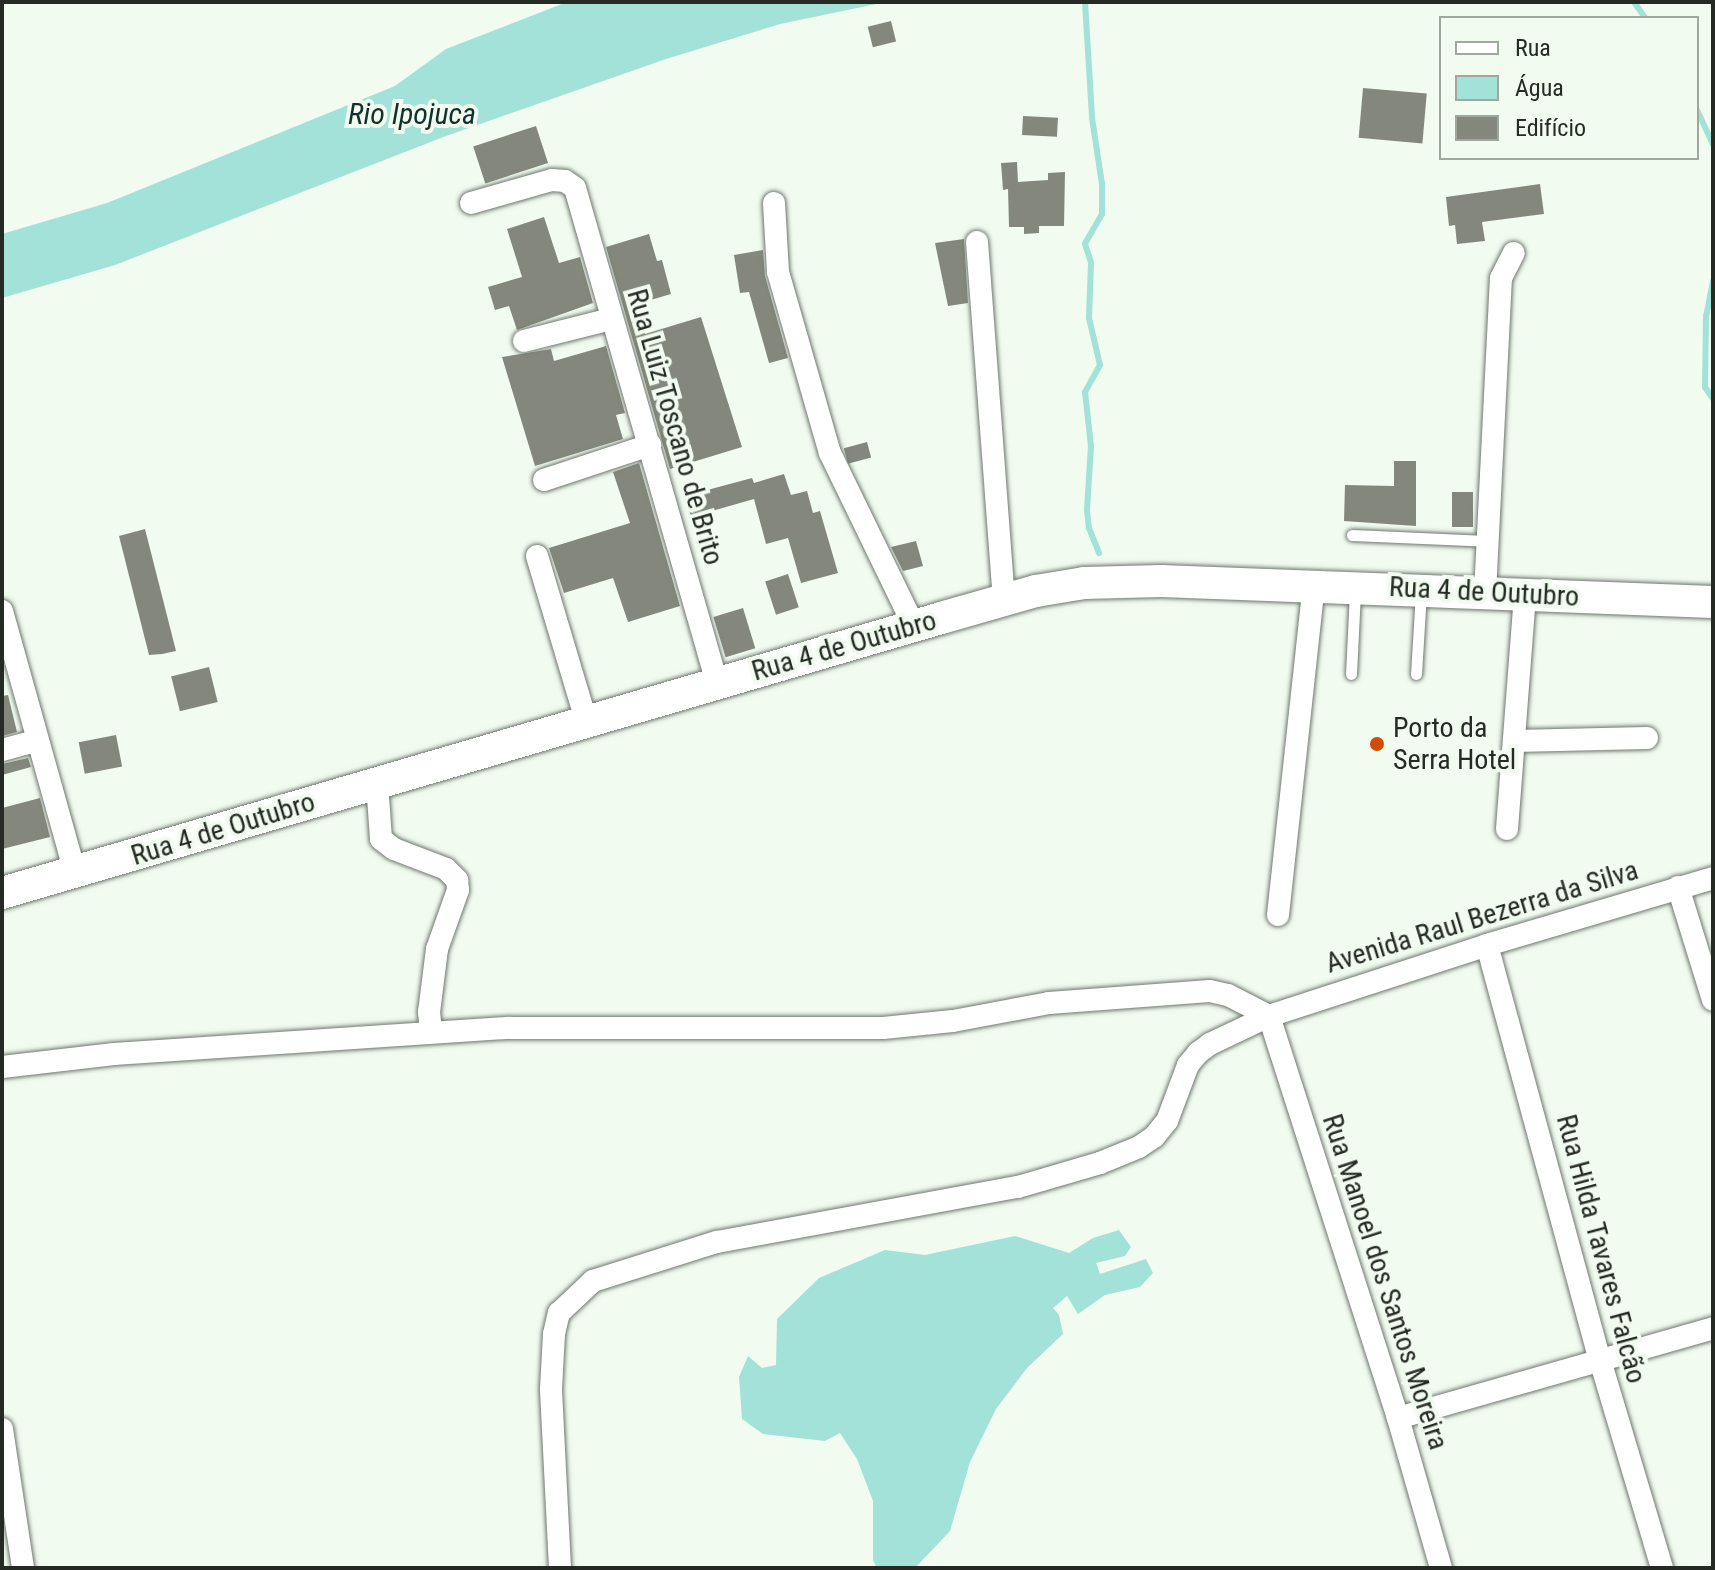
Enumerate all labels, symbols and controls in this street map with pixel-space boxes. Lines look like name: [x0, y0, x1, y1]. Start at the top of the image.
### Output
legend: [1439, 16, 1699, 160]
text: Rua: [1515, 34, 1551, 62]
text: Água: [1515, 74, 1564, 102]
water label: Rio Ipojuca: [348, 96, 476, 132]
text: Edifício: [1515, 114, 1586, 142]
street label: Rua Luiz Toscano de Brito: [619, 285, 731, 569]
street label: Rua 4 de Outubro: [1388, 570, 1580, 614]
street label: Rua 4 de Outubro: [748, 604, 940, 688]
place label: Porto da Serra Hotel: [1393, 711, 1516, 777]
marker: Porto da Serra Hotel: [1368, 735, 1386, 753]
street label: Rua 4 de Outubro: [127, 785, 319, 873]
street label: Avenida Raul Bezerra da Silva: [1322, 853, 1642, 981]
street label: Rua Manoel dos Santos Moreira: [1315, 1110, 1455, 1454]
street label: Rua Hilda Tavares Falcão: [1549, 1111, 1653, 1387]

